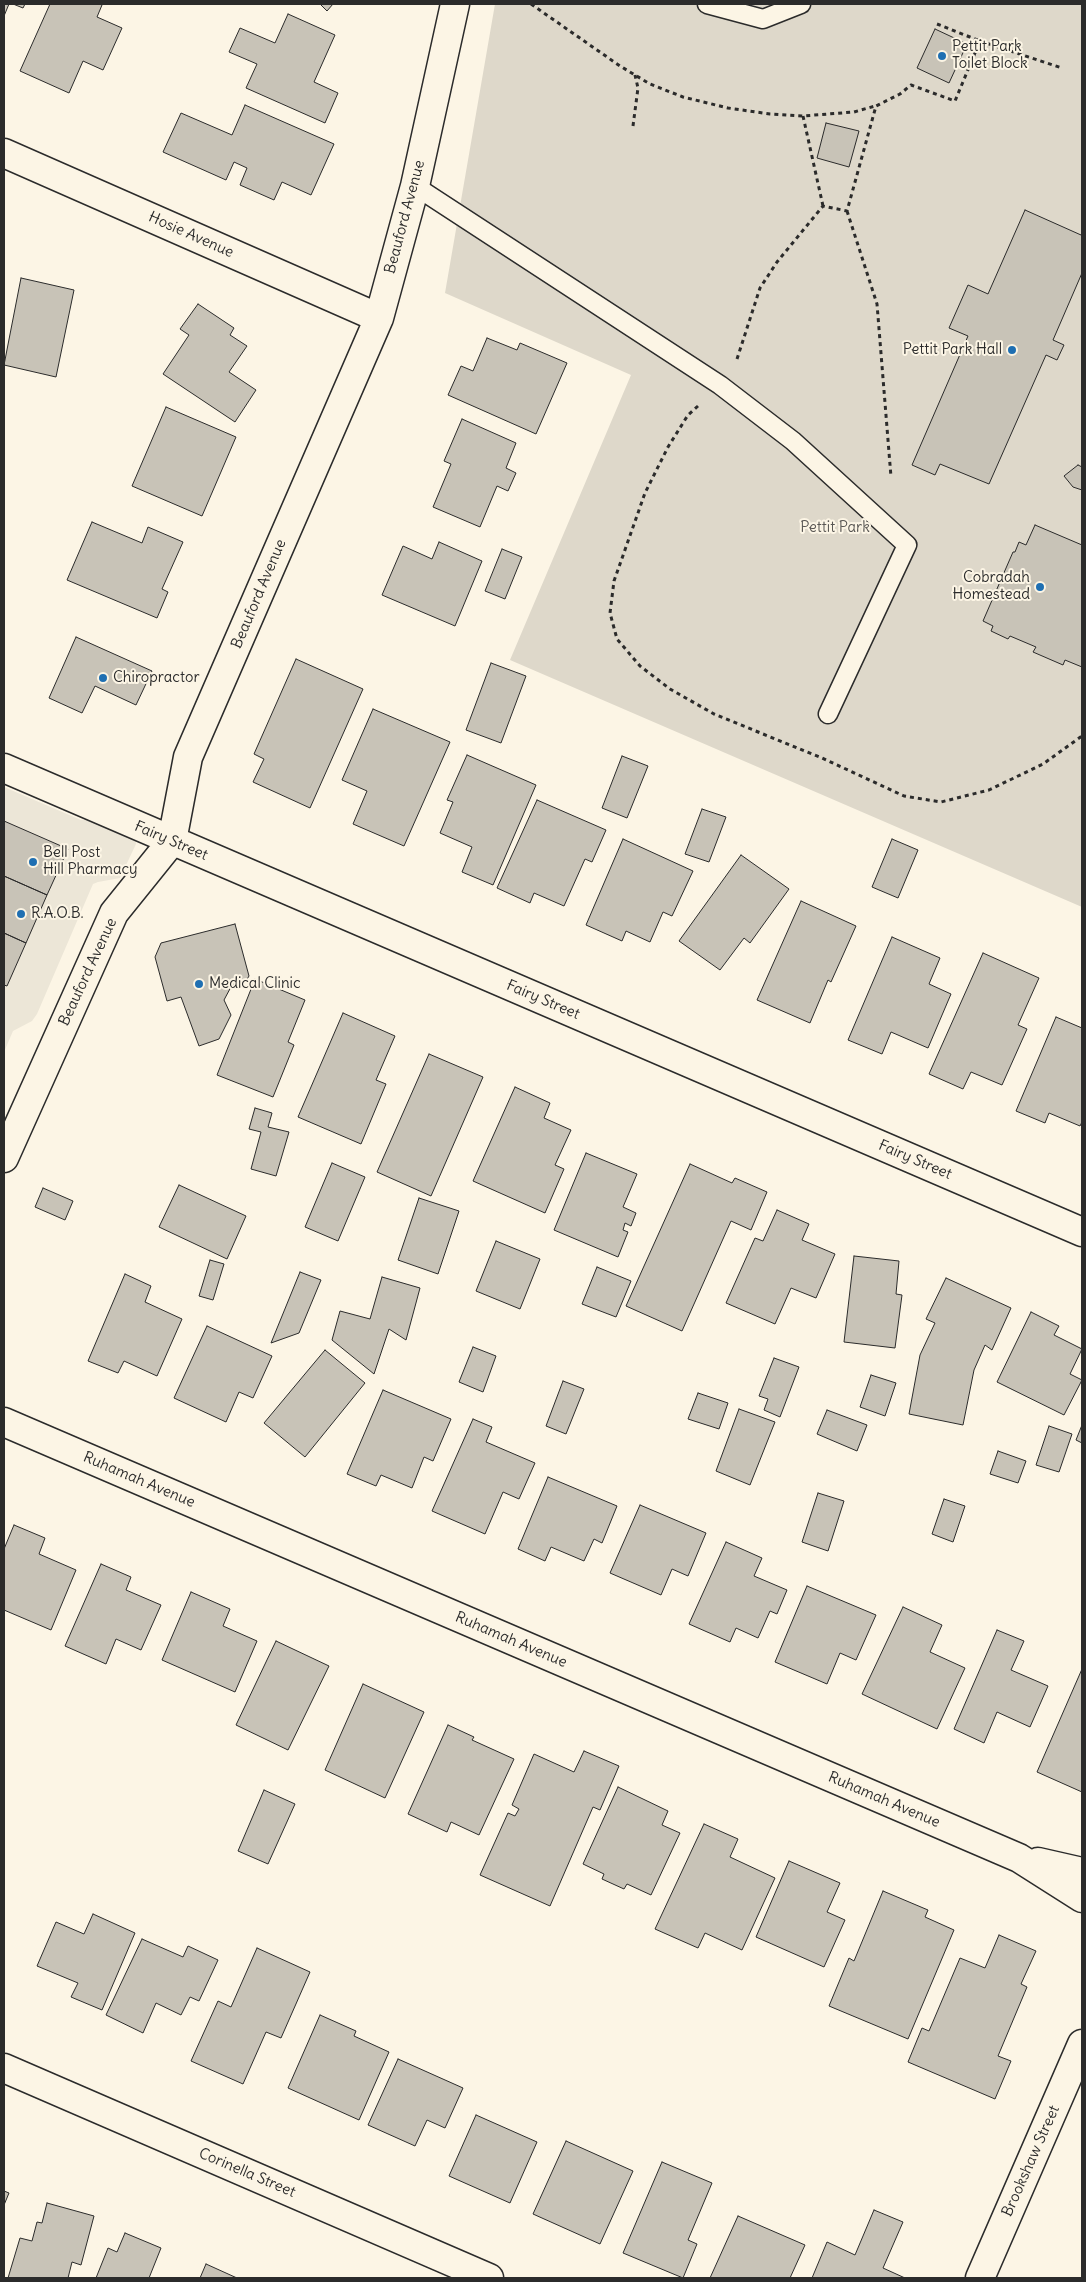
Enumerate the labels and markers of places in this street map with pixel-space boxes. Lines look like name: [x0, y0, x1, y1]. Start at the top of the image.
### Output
place label: Pettit Park Toilet Block: [952, 38, 1028, 73]
marker: Pettit Park Toilet Block: [936, 50, 948, 62]
place label: Pettit Park Hall: [903, 341, 1002, 359]
marker: Pettit Park Hall: [1006, 344, 1018, 356]
place label: Cobradah Homestead: [952, 569, 1030, 604]
marker: Cobradah Homestead: [1034, 581, 1046, 593]
place label: Chiropractor: [113, 669, 200, 687]
marker: Chiropractor: [97, 672, 109, 684]
place label: Bell Post Hill Pharmacy: [43, 844, 138, 879]
marker: Bell Post Hill Pharmacy: [27, 856, 39, 868]
place label: R.A.O.B.: [31, 905, 84, 923]
marker: R.A.O.B.: [15, 908, 27, 920]
place label: Medical Clinic: [209, 975, 301, 993]
marker: Medical Clinic: [193, 978, 205, 990]

